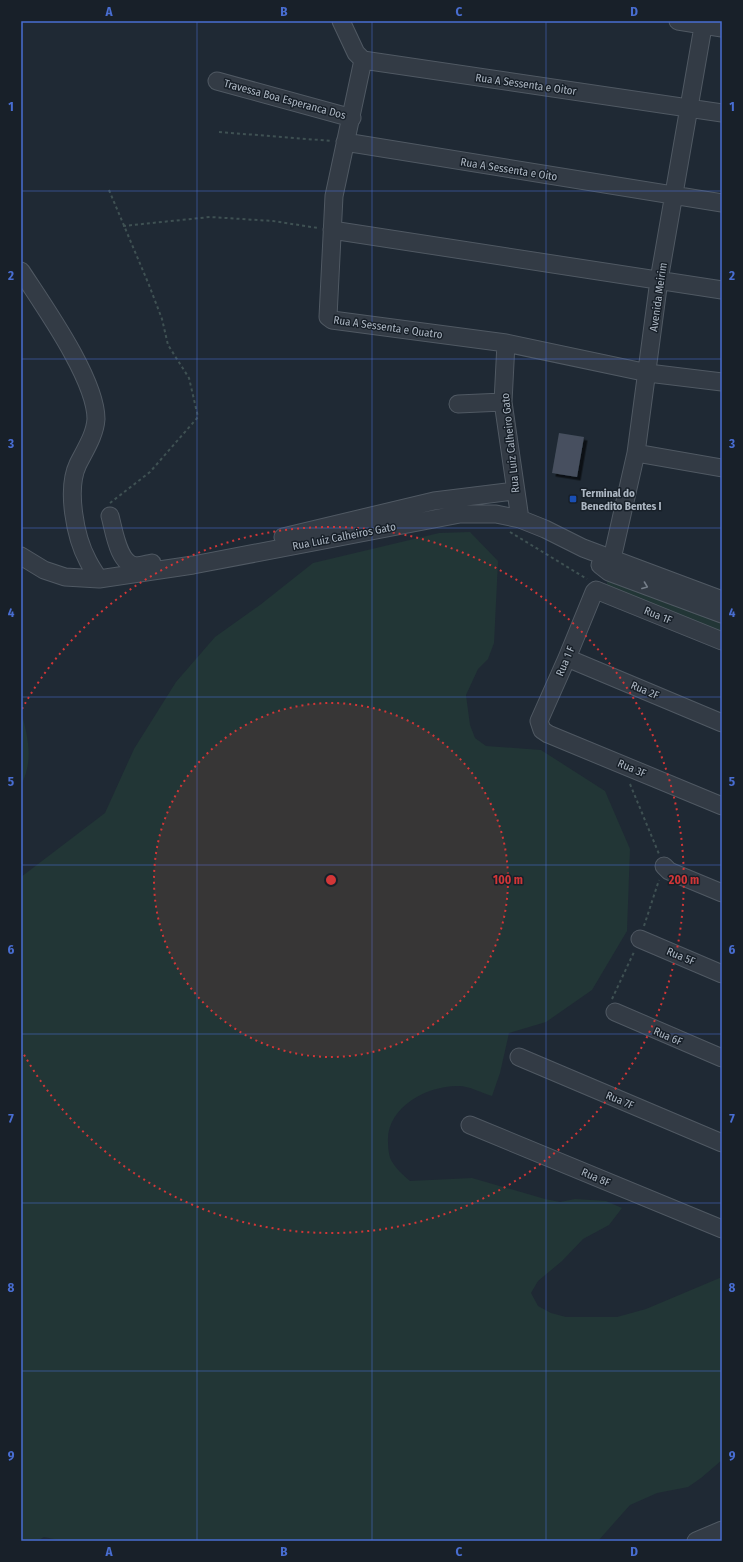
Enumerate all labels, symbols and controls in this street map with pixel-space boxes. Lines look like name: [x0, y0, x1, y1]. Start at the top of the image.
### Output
text: A: [104, 4, 113, 19]
text: B: [280, 4, 288, 19]
text: C: [456, 4, 463, 19]
text: D: [630, 4, 638, 19]
street label: Rua A Sessenta e Oitor: [475, 71, 577, 98]
street label: Travessa Boa Esperanca Dos: [222, 77, 348, 122]
text: 1: [8, 99, 14, 114]
text: 1: [729, 99, 735, 114]
street label: Rua A Sessenta e Oito: [460, 155, 558, 184]
street label: Avenida Meirim: [647, 262, 670, 332]
text: 2: [7, 268, 14, 283]
text: 2: [728, 268, 735, 283]
street label: Rua A Sessenta e Quatro: [333, 313, 443, 342]
street label: Rua Luiz Calheiro Gato: [499, 392, 522, 494]
text: 3: [7, 436, 14, 451]
text: 3: [728, 436, 735, 451]
place label: Terminal do Benedito Bentes I: [581, 487, 662, 513]
marker: Terminal do Benedito Bentes I: [568, 494, 578, 504]
street label: Rua Luiz Calheiros Gato: [291, 520, 397, 553]
one-way arrow: [641, 581, 648, 589]
street label: Rua 1F: [642, 604, 674, 627]
text: 4: [8, 605, 15, 620]
text: 4: [729, 605, 736, 620]
street label: Rua 1 F: [553, 644, 578, 678]
street label: Rua 2F: [629, 679, 661, 702]
street label: Rua 3F: [616, 757, 648, 780]
text: 5: [8, 774, 14, 789]
text: 5: [729, 774, 735, 789]
centre of rings: [324, 873, 338, 887]
text: 100 m: [493, 873, 523, 887]
text: 200 m: [668, 873, 699, 887]
text: 6: [8, 942, 15, 957]
text: 6: [729, 942, 736, 957]
street label: Rua 5F: [665, 945, 697, 968]
street label: Rua 6F: [651, 1025, 684, 1048]
street label: Rua 7F: [604, 1089, 636, 1112]
text: 7: [8, 1111, 14, 1126]
text: 7: [729, 1111, 735, 1126]
street label: Rua 8F: [579, 1166, 612, 1189]
text: 8: [8, 1280, 15, 1295]
text: 8: [729, 1280, 736, 1295]
text: 9: [8, 1448, 15, 1463]
text: 9: [729, 1448, 736, 1463]
text: A: [104, 1544, 113, 1559]
text: B: [280, 1544, 288, 1559]
text: C: [456, 1544, 463, 1559]
text: D: [630, 1544, 638, 1559]

